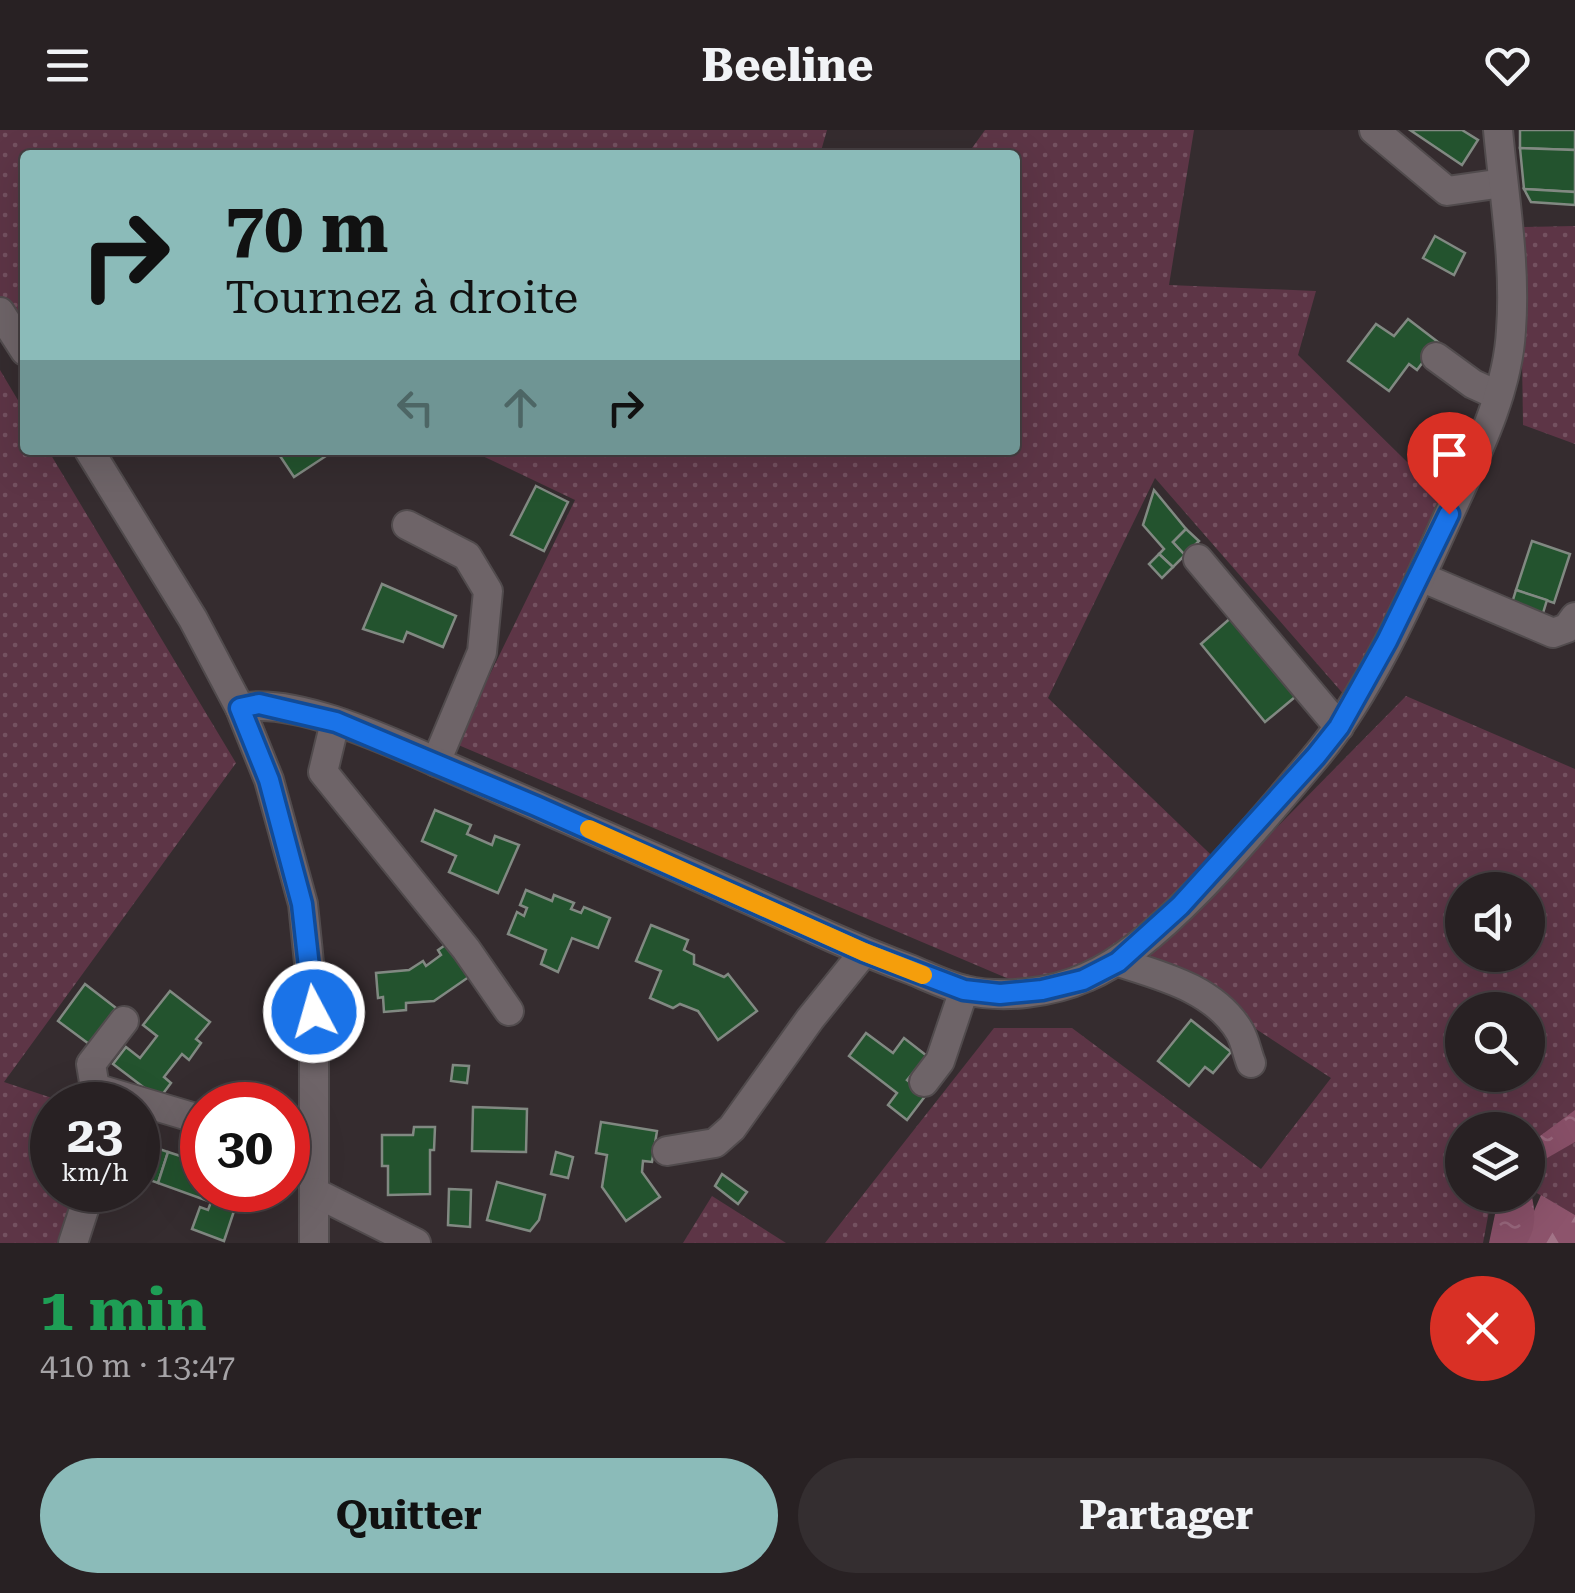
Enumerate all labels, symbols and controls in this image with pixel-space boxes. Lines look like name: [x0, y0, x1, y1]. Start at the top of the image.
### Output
icon: menu: [40, 38, 95, 93]
icon: heart: [1480, 38, 1535, 93]
text: Beeline: [702, 39, 873, 92]
text: 70 m: [225, 187, 389, 269]
icon: right: [60, 190, 190, 320]
text: Tournez à droite: [225, 271, 578, 324]
icon: left: [388, 380, 443, 435]
icon: ahead: [493, 380, 548, 435]
icon: right: [598, 380, 653, 435]
pin: [1407, 412, 1492, 515]
icon: arrive: [1422, 427, 1477, 482]
map controls: [1445, 872, 1545, 1212]
button: sound: [1445, 872, 1545, 972]
position arrow: [262, 960, 366, 1064]
button: search: [1445, 992, 1545, 1092]
speed limit sign: 30: [180, 1082, 310, 1212]
text: 23: [67, 1106, 123, 1164]
button: layers: [1445, 1112, 1545, 1212]
text: km/h: [62, 1158, 128, 1187]
text: 1 min: [40, 1274, 207, 1345]
button: close: [1430, 1276, 1535, 1381]
text: 410 m · 13:47: [40, 1347, 235, 1385]
button: Quitter: [40, 1458, 778, 1573]
button: Partager: [798, 1458, 1535, 1573]

